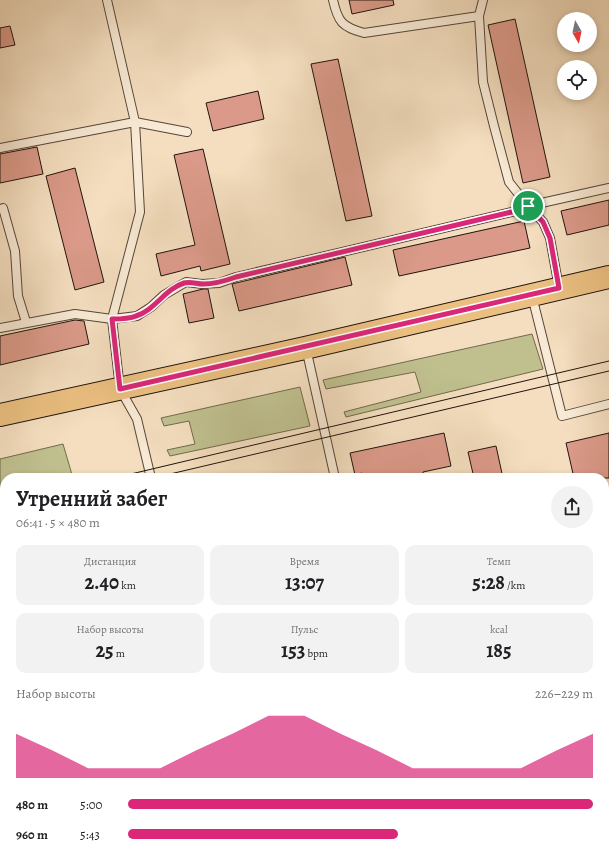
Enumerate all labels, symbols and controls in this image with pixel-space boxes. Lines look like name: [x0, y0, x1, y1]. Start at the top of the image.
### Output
north arrow: [557, 12, 597, 52]
map controls: [557, 12, 597, 100]
button: locate: [557, 60, 597, 100]
pin: [511, 189, 545, 223]
icon: arrive: [517, 195, 539, 217]
text: Утренний забег: [16, 484, 167, 514]
button: share: [551, 486, 593, 528]
text: 06:41 · 5 × 480 m: [16, 514, 100, 531]
text: Дистанция: [84, 554, 136, 569]
text: Время: [290, 554, 319, 569]
text: Темп: [487, 554, 511, 569]
text: 2.40: [84, 569, 119, 596]
text: 13:07: [285, 569, 324, 596]
text: 5:28: [472, 569, 505, 596]
text: km: [119, 578, 136, 593]
text: /km: [505, 578, 525, 593]
text: Набор высоты: [76, 622, 144, 637]
text: Пульс: [291, 622, 318, 637]
text: kcal: [490, 622, 508, 637]
text: 25: [95, 637, 114, 664]
text: 153: [281, 637, 305, 664]
text: 185: [486, 637, 511, 664]
text: m: [114, 646, 125, 661]
text: bpm: [305, 646, 328, 661]
text: Набор высоты: [16, 685, 96, 702]
text: 226–229 m: [535, 685, 593, 702]
text: 480 m: [16, 796, 48, 813]
text: 5:00: [80, 796, 103, 813]
text: 960 m: [16, 826, 48, 843]
text: 5:43: [80, 826, 100, 843]

